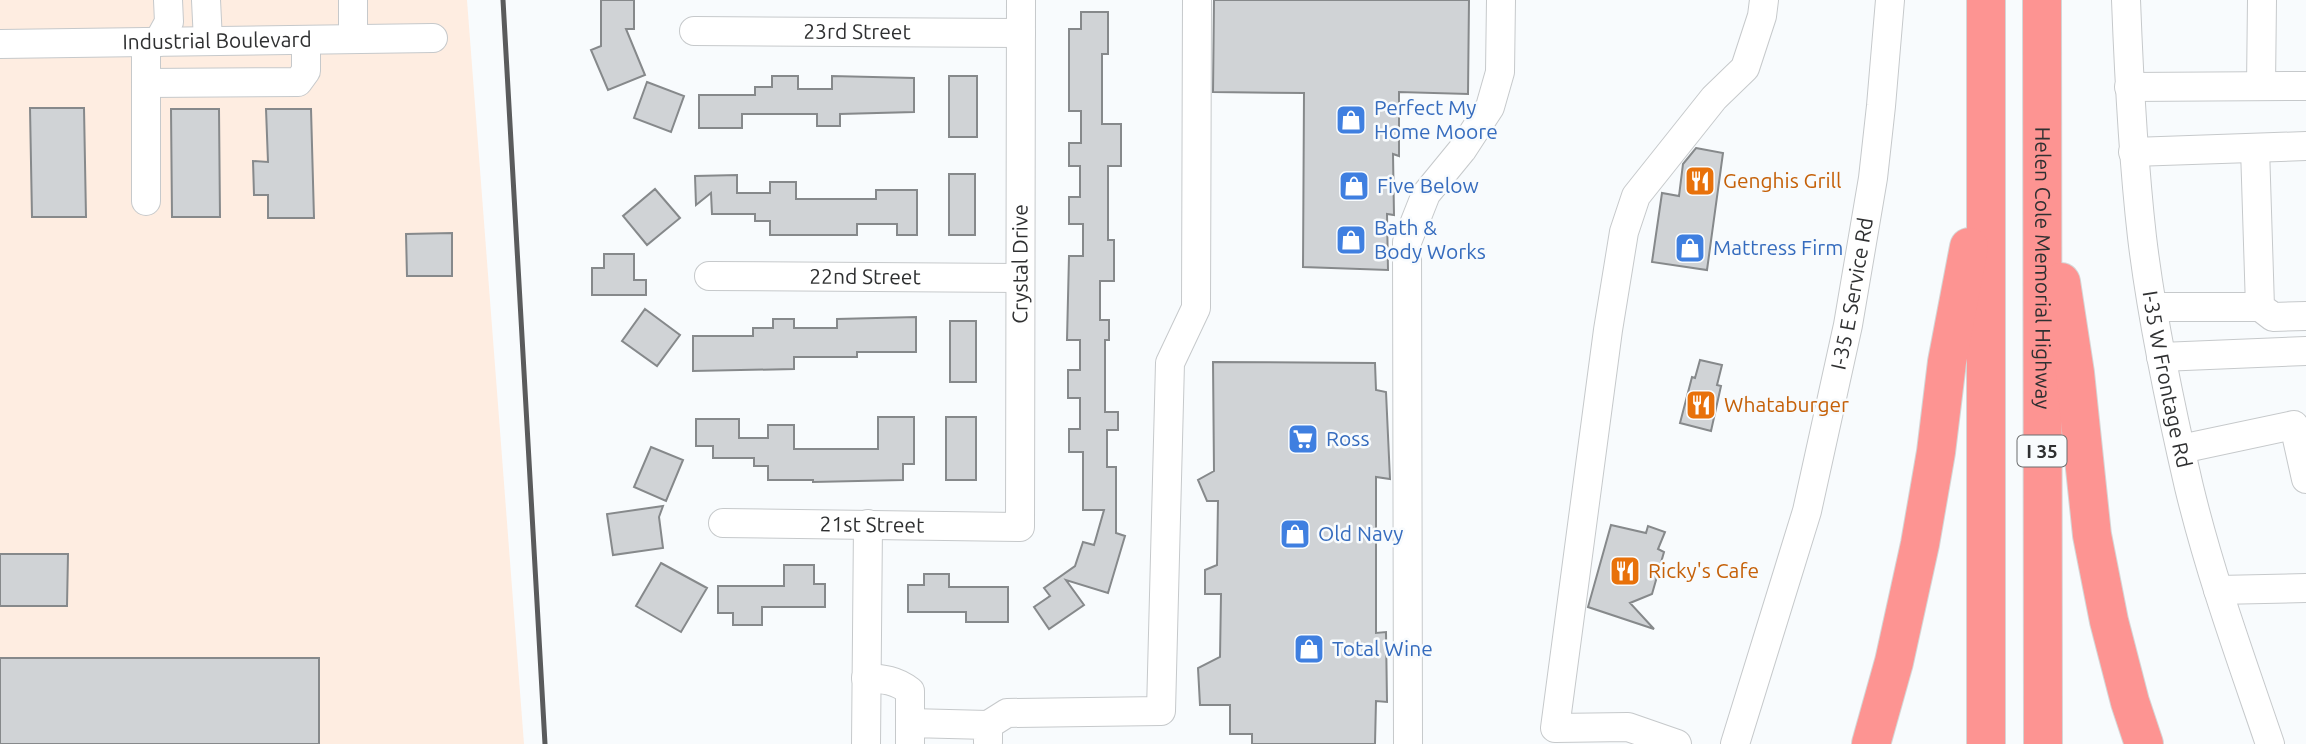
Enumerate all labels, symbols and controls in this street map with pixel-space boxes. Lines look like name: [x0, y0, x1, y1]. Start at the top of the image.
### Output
street label: 23rd Street: [803, 19, 911, 43]
street label: Industrial Boulevard: [122, 27, 312, 53]
place label: Perfect My Home Moore: [1374, 95, 1498, 143]
shop icon: Perfect My Home Moore: [1334, 103, 1368, 137]
street label: Helen Cole Memorial Highway: [2031, 127, 2056, 409]
restaurant icon: Genghis Grill: [1683, 164, 1717, 198]
place label: Genghis Grill: [1723, 168, 1842, 192]
shop icon: Five Below: [1337, 169, 1371, 203]
place label: Five Below: [1377, 173, 1479, 197]
street label: Crystal Drive: [1007, 204, 1032, 324]
place label: Bath & Body Works: [1374, 215, 1486, 263]
street label: I-35 E Service Rd: [1825, 215, 1877, 372]
shop icon: Bath & Body Works: [1334, 223, 1368, 257]
shop icon: Mattress Firm: [1673, 231, 1707, 265]
place label: Mattress Firm: [1713, 235, 1843, 259]
street label: 22nd Street: [809, 264, 921, 288]
street label: I-35 W Frontage Rd: [2139, 289, 2197, 470]
restaurant icon: Whataburger: [1684, 388, 1718, 422]
place label: Whataburger: [1724, 392, 1849, 416]
supermarket icon: Ross: [1286, 422, 1320, 456]
place label: Ross: [1326, 426, 1370, 450]
road number: I 35: [2018, 436, 2066, 466]
street label: 21st Street: [820, 511, 924, 537]
shop icon: Old Navy: [1278, 517, 1312, 551]
place label: Old Navy: [1318, 521, 1403, 545]
restaurant icon: Ricky's Cafe: [1608, 554, 1642, 588]
place label: Ricky's Cafe: [1648, 558, 1759, 582]
shop icon: Total Wine: [1292, 632, 1326, 666]
place label: Total Wine: [1332, 636, 1433, 660]

